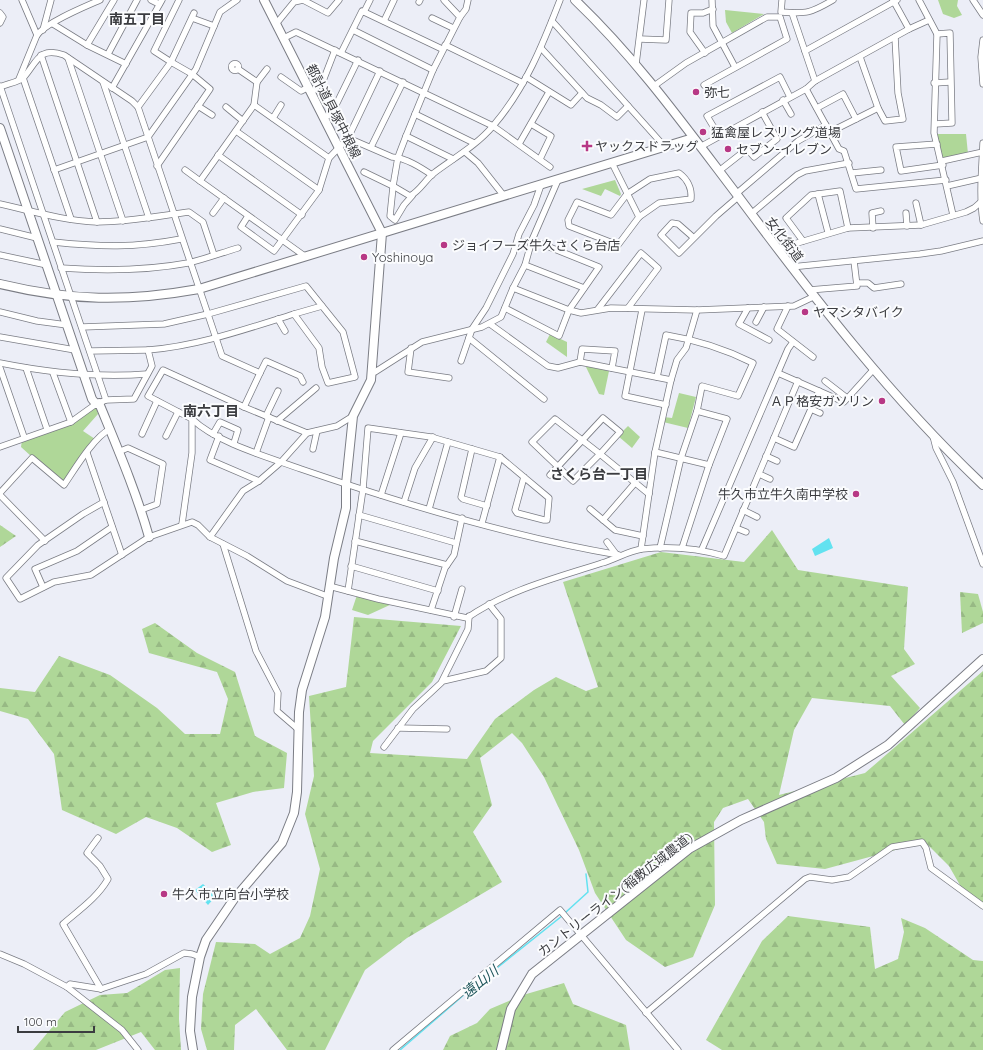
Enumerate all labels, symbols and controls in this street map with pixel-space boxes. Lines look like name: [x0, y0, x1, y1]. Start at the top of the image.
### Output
district label: 南五丁目: [109, 10, 165, 28]
street label: 都計道貝塚中根線: [303, 61, 365, 161]
place label: 弥七: [704, 84, 730, 100]
marker: 弥七: [691, 87, 701, 97]
place label: 猛禽屋レスリング道場: [711, 124, 841, 140]
marker: 猛禽屋レスリング道場: [698, 127, 708, 137]
place label: ヤックスドラッグ: [595, 138, 699, 154]
marker: ヤックスドラッグ: [582, 141, 592, 151]
place label: セブン-イレブン: [736, 141, 832, 157]
marker: セブン-イレブン: [723, 144, 733, 154]
street label: 女化街道: [763, 213, 807, 265]
place label: ジョイフーズ牛久さくら台店: [452, 237, 620, 253]
marker: ジョイフーズ牛久さくら台店: [439, 240, 449, 250]
place label: Yoshinoya: [372, 249, 433, 265]
marker: Yoshinoya: [359, 252, 369, 262]
place label: ヤマシタバイク: [813, 304, 904, 320]
marker: ヤマシタバイク: [800, 307, 810, 317]
place label: ＡＰ格安ガソリン: [770, 393, 874, 409]
marker: ＡＰ格安ガソリン: [877, 396, 887, 406]
district label: 南六丁目: [183, 402, 239, 420]
district label: さくら台一丁目: [550, 465, 648, 483]
place label: 牛久市立牛久南中学校: [718, 486, 848, 502]
marker: 牛久市立牛久南中学校: [851, 489, 861, 499]
street label: カントリーライン(稲敷広域農道): [535, 829, 696, 959]
place label: 牛久市立向台小学校: [172, 886, 289, 902]
marker: 牛久市立向台小学校: [159, 889, 169, 899]
water label: 遠山川: [458, 961, 504, 1002]
scale bar: [18, 1008, 94, 1034]
text: 100 m: [24, 1014, 57, 1029]

